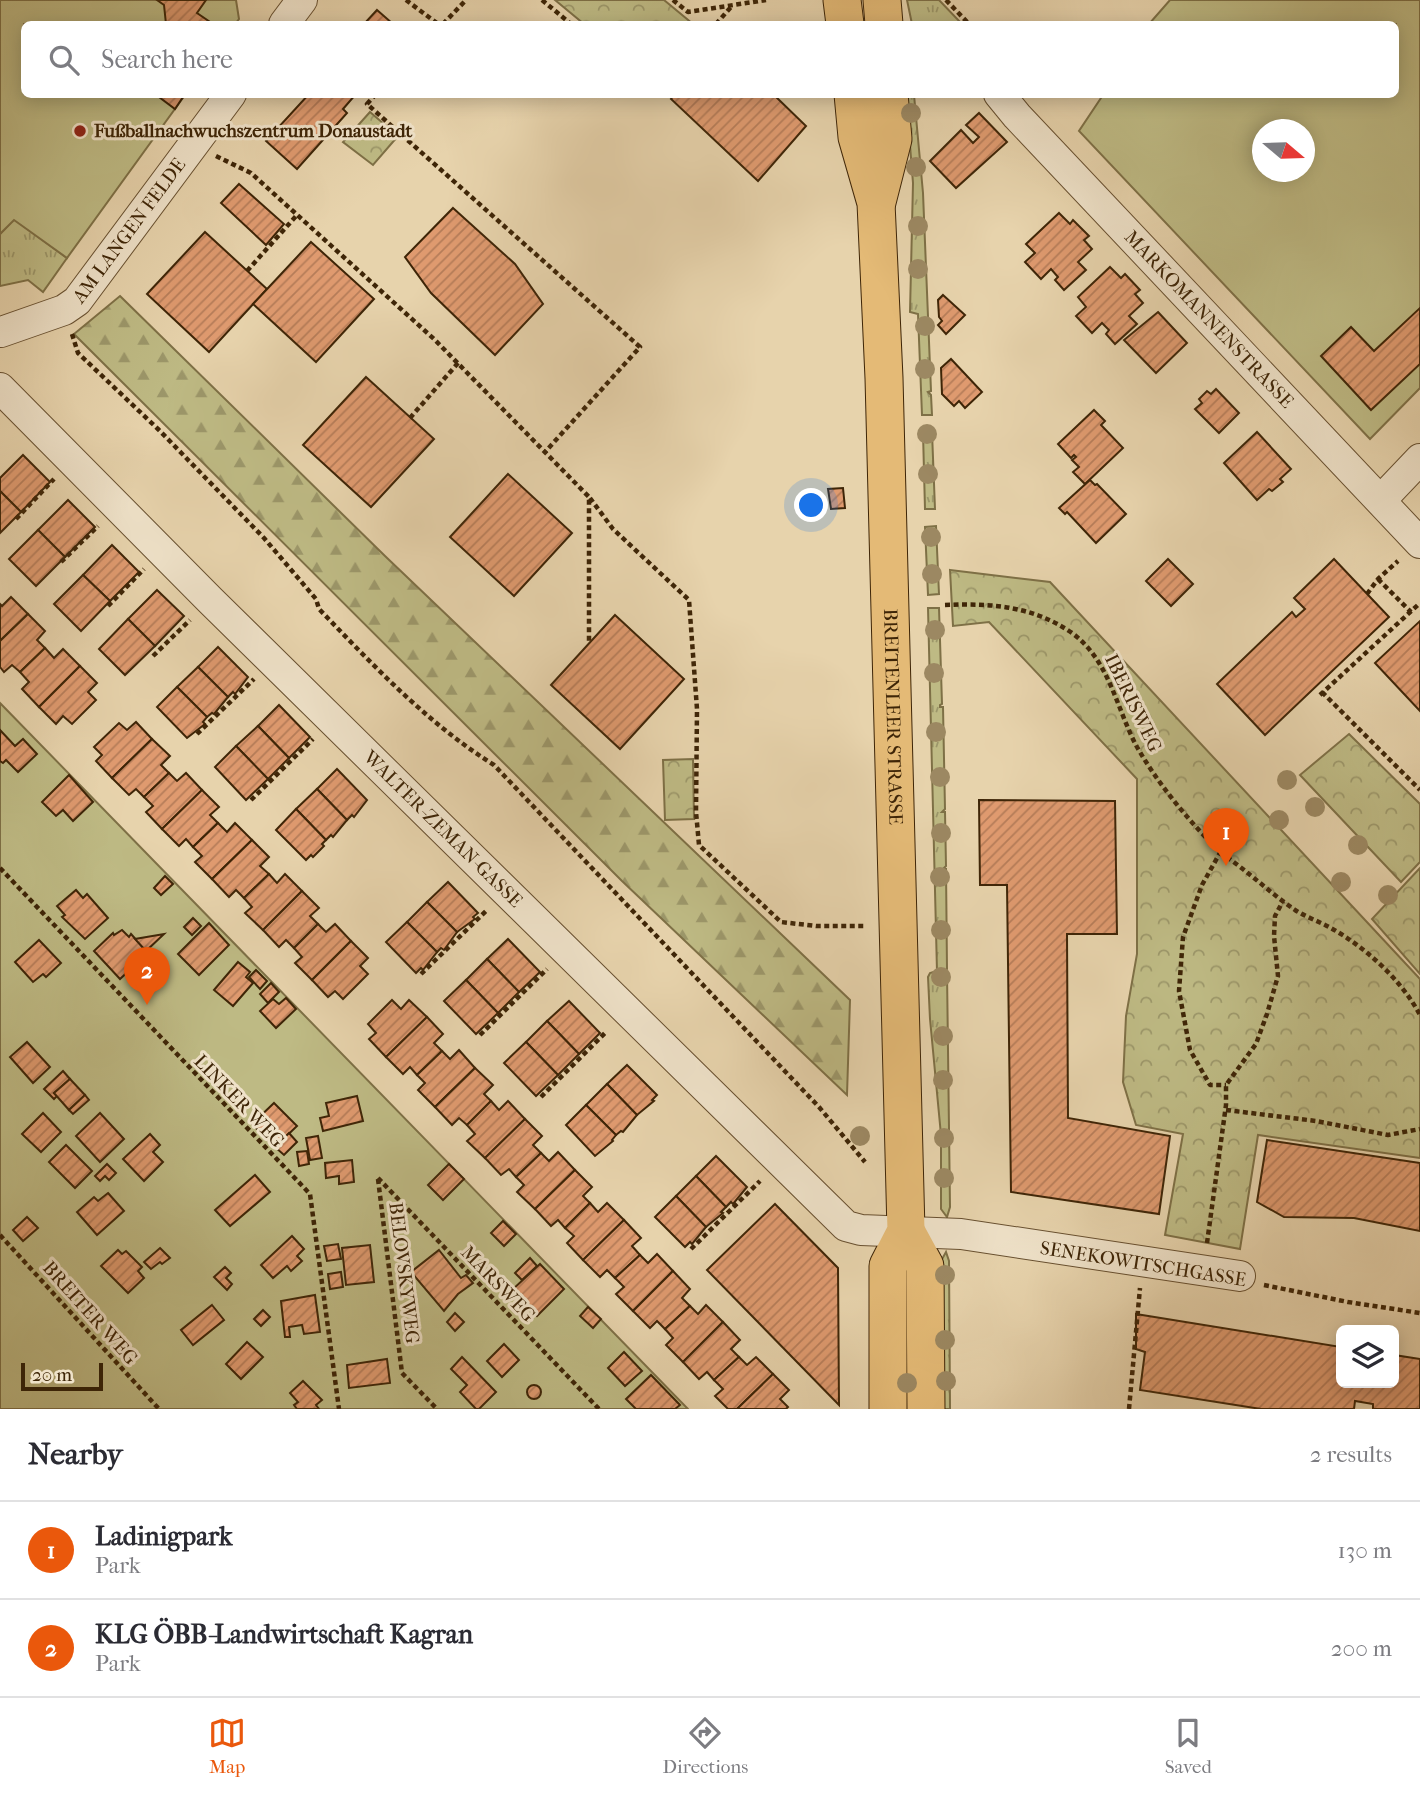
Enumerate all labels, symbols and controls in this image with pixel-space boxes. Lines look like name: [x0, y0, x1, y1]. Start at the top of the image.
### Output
search box: [21, 21, 1399, 98]
icon: search: [45, 41, 83, 79]
text: Search here: [101, 44, 233, 75]
north arrow: [1252, 119, 1315, 182]
place label: Fußballnachwuchszentrum Donaustadt: [93, 120, 413, 142]
marker: Fußballnachwuchszentrum Donaustadt: [72, 123, 88, 139]
street label: AM LANGEN FELDE: [68, 154, 190, 308]
street label: MARKOMANNENSTRASSE: [1120, 226, 1298, 413]
your location: [794, 488, 828, 522]
street label: BREITENLEER STRASSE: [879, 608, 907, 826]
street label: IBERISWEG: [1100, 651, 1166, 755]
street label: WALTER-ZEMAN-GASSE: [358, 745, 527, 912]
pin: 1: [1203, 808, 1249, 866]
pin: 2: [124, 947, 170, 1005]
street label: LINKER WEG: [189, 1050, 289, 1152]
street label: BELOVSKYWEG: [384, 1201, 424, 1345]
street label: SENEKOWITSCHGASSE: [1038, 1237, 1248, 1291]
street label: MARSWEG: [456, 1241, 540, 1327]
street label: BREITER WEG: [38, 1257, 142, 1369]
map controls: [1336, 1325, 1399, 1388]
button: layers: [1336, 1325, 1399, 1388]
scale bar: [21, 1360, 103, 1392]
text: 20 m: [32, 1364, 72, 1386]
text: Nearby: [28, 1437, 123, 1472]
text: 2 results: [1310, 1441, 1392, 1468]
text: Ladinigpark: [95, 1521, 232, 1552]
text: 1: [47, 1537, 55, 1564]
text: 130 m: [1338, 1537, 1392, 1564]
text: Park: [95, 1552, 141, 1579]
text: KLG ÖBB-Landwirtschaft Kagran: [95, 1619, 473, 1650]
text: 2: [45, 1635, 57, 1662]
text: 200 m: [1331, 1635, 1392, 1662]
text: Park: [95, 1650, 141, 1677]
tab: Map: [208, 1714, 246, 1778]
tab: Directions: [663, 1714, 748, 1778]
tab: Saved: [1165, 1714, 1212, 1778]

